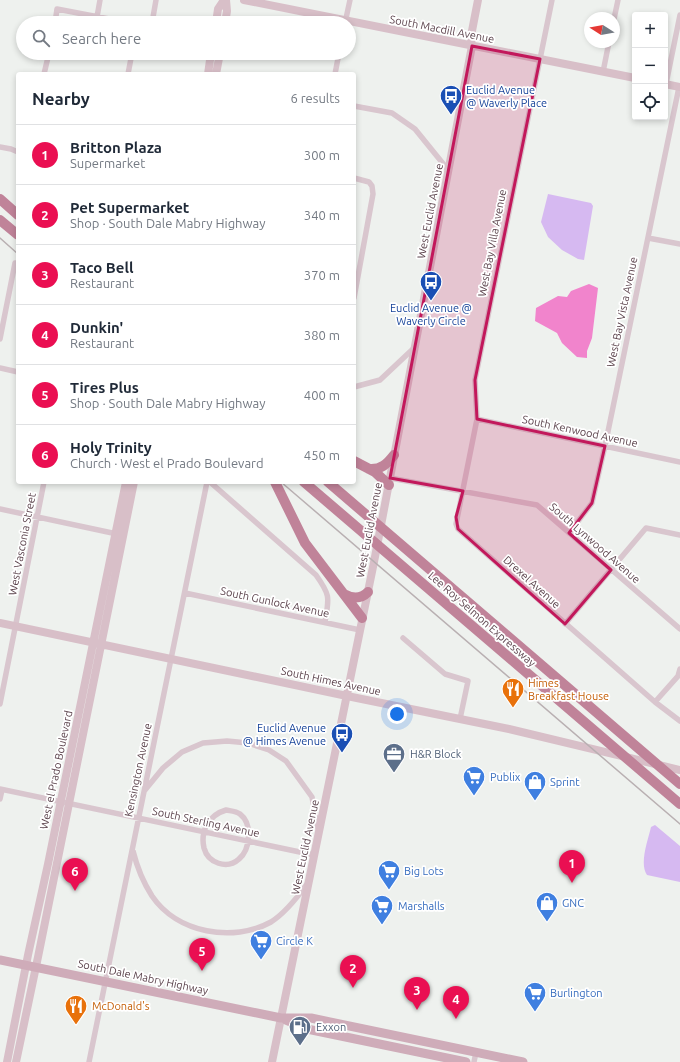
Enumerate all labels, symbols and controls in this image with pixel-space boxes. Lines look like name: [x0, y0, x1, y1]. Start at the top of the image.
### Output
north arrow: [584, 12, 620, 48]
map controls: [632, 12, 668, 120]
button: +: [632, 12, 668, 48]
street label: South Macdill Avenue: [389, 13, 495, 45]
search box: [16, 16, 356, 60]
icon: search: [30, 27, 52, 49]
text: Search here: [62, 30, 141, 47]
button: −: [632, 48, 668, 84]
bus stop icon: Euclid Avenue @ Waverly Place: [438, 83, 464, 116]
place label: Euclid Avenue @ Waverly Place: [466, 84, 547, 109]
button: locate: [632, 84, 668, 120]
text: Nearby: [32, 89, 90, 108]
text: 6 results: [290, 91, 340, 105]
text: Britton Plaza: [70, 139, 162, 156]
text: 1: [41, 148, 49, 162]
text: 300 m: [304, 148, 340, 162]
text: Supermarket: [70, 156, 145, 170]
street label: West Euclid Avenue: [415, 162, 445, 260]
street label: West Bay Villa Avenue: [476, 188, 508, 298]
text: Pet Supermarket: [70, 199, 189, 216]
text: 2: [41, 208, 49, 222]
text: 340 m: [304, 208, 340, 222]
text: Shop · South Dale Mabry Highway: [70, 216, 266, 230]
street label: West Bay Vista Avenue: [604, 256, 640, 368]
text: Taco Bell: [70, 259, 134, 276]
text: 3: [41, 268, 49, 282]
text: 370 m: [304, 268, 340, 282]
bus stop icon: Euclid Avenue @ Waverly Circle: [418, 269, 444, 302]
text: Restaurant: [70, 276, 134, 290]
place label: Euclid Avenue @ Waverly Circle: [390, 302, 472, 327]
text: Dunkin': [70, 319, 123, 336]
text: 4: [41, 328, 49, 342]
text: 380 m: [304, 328, 340, 342]
text: Restaurant: [70, 336, 134, 350]
text: Tires Plus: [70, 379, 139, 396]
text: 5: [41, 388, 49, 402]
text: 400 m: [304, 388, 340, 402]
text: Shop · South Dale Mabry Highway: [70, 396, 266, 410]
street label: South Kenwood Avenue: [521, 413, 639, 449]
text: Holy Trinity: [70, 439, 152, 456]
text: 6: [41, 448, 49, 462]
text: 450 m: [304, 448, 340, 462]
text: Church · West el Prado Boulevard: [70, 456, 264, 470]
street label: West Euclid Avenue: [354, 481, 384, 579]
street label: West Vasconia Street: [6, 491, 38, 596]
street label: South Lynwood Avenue: [547, 500, 643, 586]
street label: Drexel Avenue: [501, 553, 563, 611]
street label: Lee Roy Selmon Expressway: [426, 569, 539, 669]
street label: South Gunlock Avenue: [219, 585, 331, 619]
street label: South Himes Avenue: [280, 665, 382, 697]
restaurant icon: Himes Breakfast House: [500, 676, 526, 709]
place label: Himes Breakfast House: [528, 677, 609, 702]
your location: [387, 704, 407, 724]
street label: West el Prado Boulevard: [38, 709, 74, 831]
bus stop icon: Euclid Avenue @ Himes Avenue: [329, 721, 355, 754]
street label: Kensington Avenue: [122, 722, 154, 818]
place label: Euclid Avenue @ Himes Avenue: [243, 722, 326, 747]
office icon: H&R Block: [381, 741, 407, 774]
place label: H&R Block: [410, 748, 462, 760]
supermarket icon: Publix: [461, 764, 487, 797]
shop icon: Sprint: [522, 769, 548, 802]
place label: Publix: [490, 771, 521, 783]
place label: Sprint: [550, 776, 580, 788]
street label: West Euclid Avenue: [289, 798, 321, 896]
street label: South Sterling Avenue: [151, 805, 261, 839]
pin: 1: [559, 850, 585, 883]
pin: 6: [62, 858, 88, 891]
supermarket icon: Big Lots: [376, 858, 402, 891]
place label: Big Lots: [404, 865, 444, 877]
shop icon: GNC: [534, 890, 560, 923]
supermarket icon: Marshalls: [369, 893, 395, 926]
place label: GNC: [562, 897, 584, 909]
place label: Marshalls: [398, 900, 445, 912]
supermarket icon: Circle K: [248, 928, 274, 961]
place label: Circle K: [276, 935, 313, 947]
pin: 5: [189, 938, 215, 971]
pin: 2: [340, 955, 366, 988]
street label: South Dale Mabry Highway: [77, 957, 210, 997]
pin: 3: [404, 977, 430, 1010]
supermarket icon: Burlington: [522, 980, 548, 1013]
pin: 4: [443, 986, 469, 1019]
place label: Burlington: [550, 987, 603, 999]
restaurant icon: McDonald's: [63, 993, 89, 1026]
place label: McDonald's: [92, 1000, 150, 1012]
fuel station icon: Exxon: [287, 1014, 313, 1047]
place label: Exxon: [316, 1021, 346, 1033]

